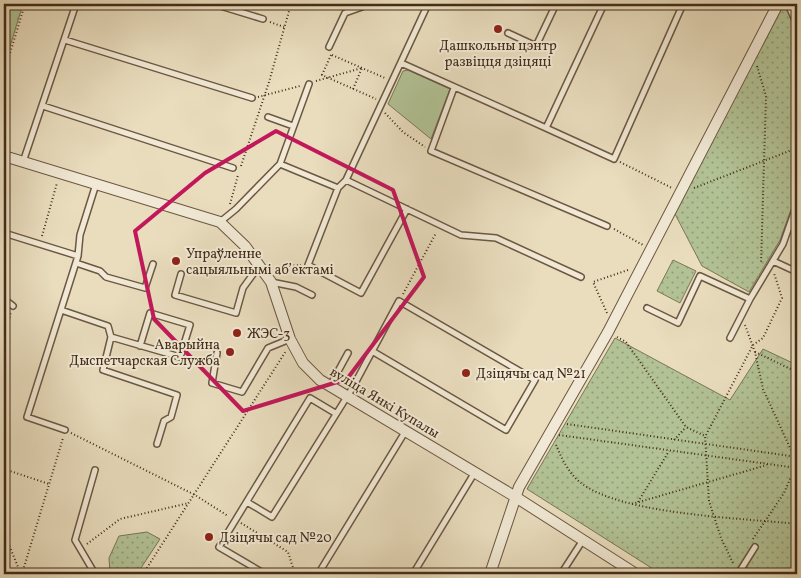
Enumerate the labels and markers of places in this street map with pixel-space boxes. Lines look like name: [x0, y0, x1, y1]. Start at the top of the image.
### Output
marker: Дашкольны цэнтр развіцця дзіцяці: [492, 23, 504, 35]
place label: Дашкольны цэнтр развіцця дзіцяці: [439, 37, 557, 72]
place label: Упраўленне сацыяльнымі абʼектамі: [186, 245, 334, 280]
marker: Упраўленне сацыяльнымі абʼектамі: [170, 255, 182, 267]
place label: ЖЭС-3: [247, 325, 291, 344]
marker: ЖЭС-3: [231, 327, 243, 339]
place label: Аварыйна Дыспетчарская Служба: [69, 336, 220, 371]
marker: Аварыйна Дыспетчарская Служба: [224, 346, 236, 358]
place label: Дзіцячы сад №21: [476, 365, 586, 384]
marker: Дзіцячы сад №21: [460, 367, 472, 379]
place label: Дзіцячы сад №20: [219, 529, 332, 548]
marker: Дзіцячы сад №20: [203, 531, 215, 543]

